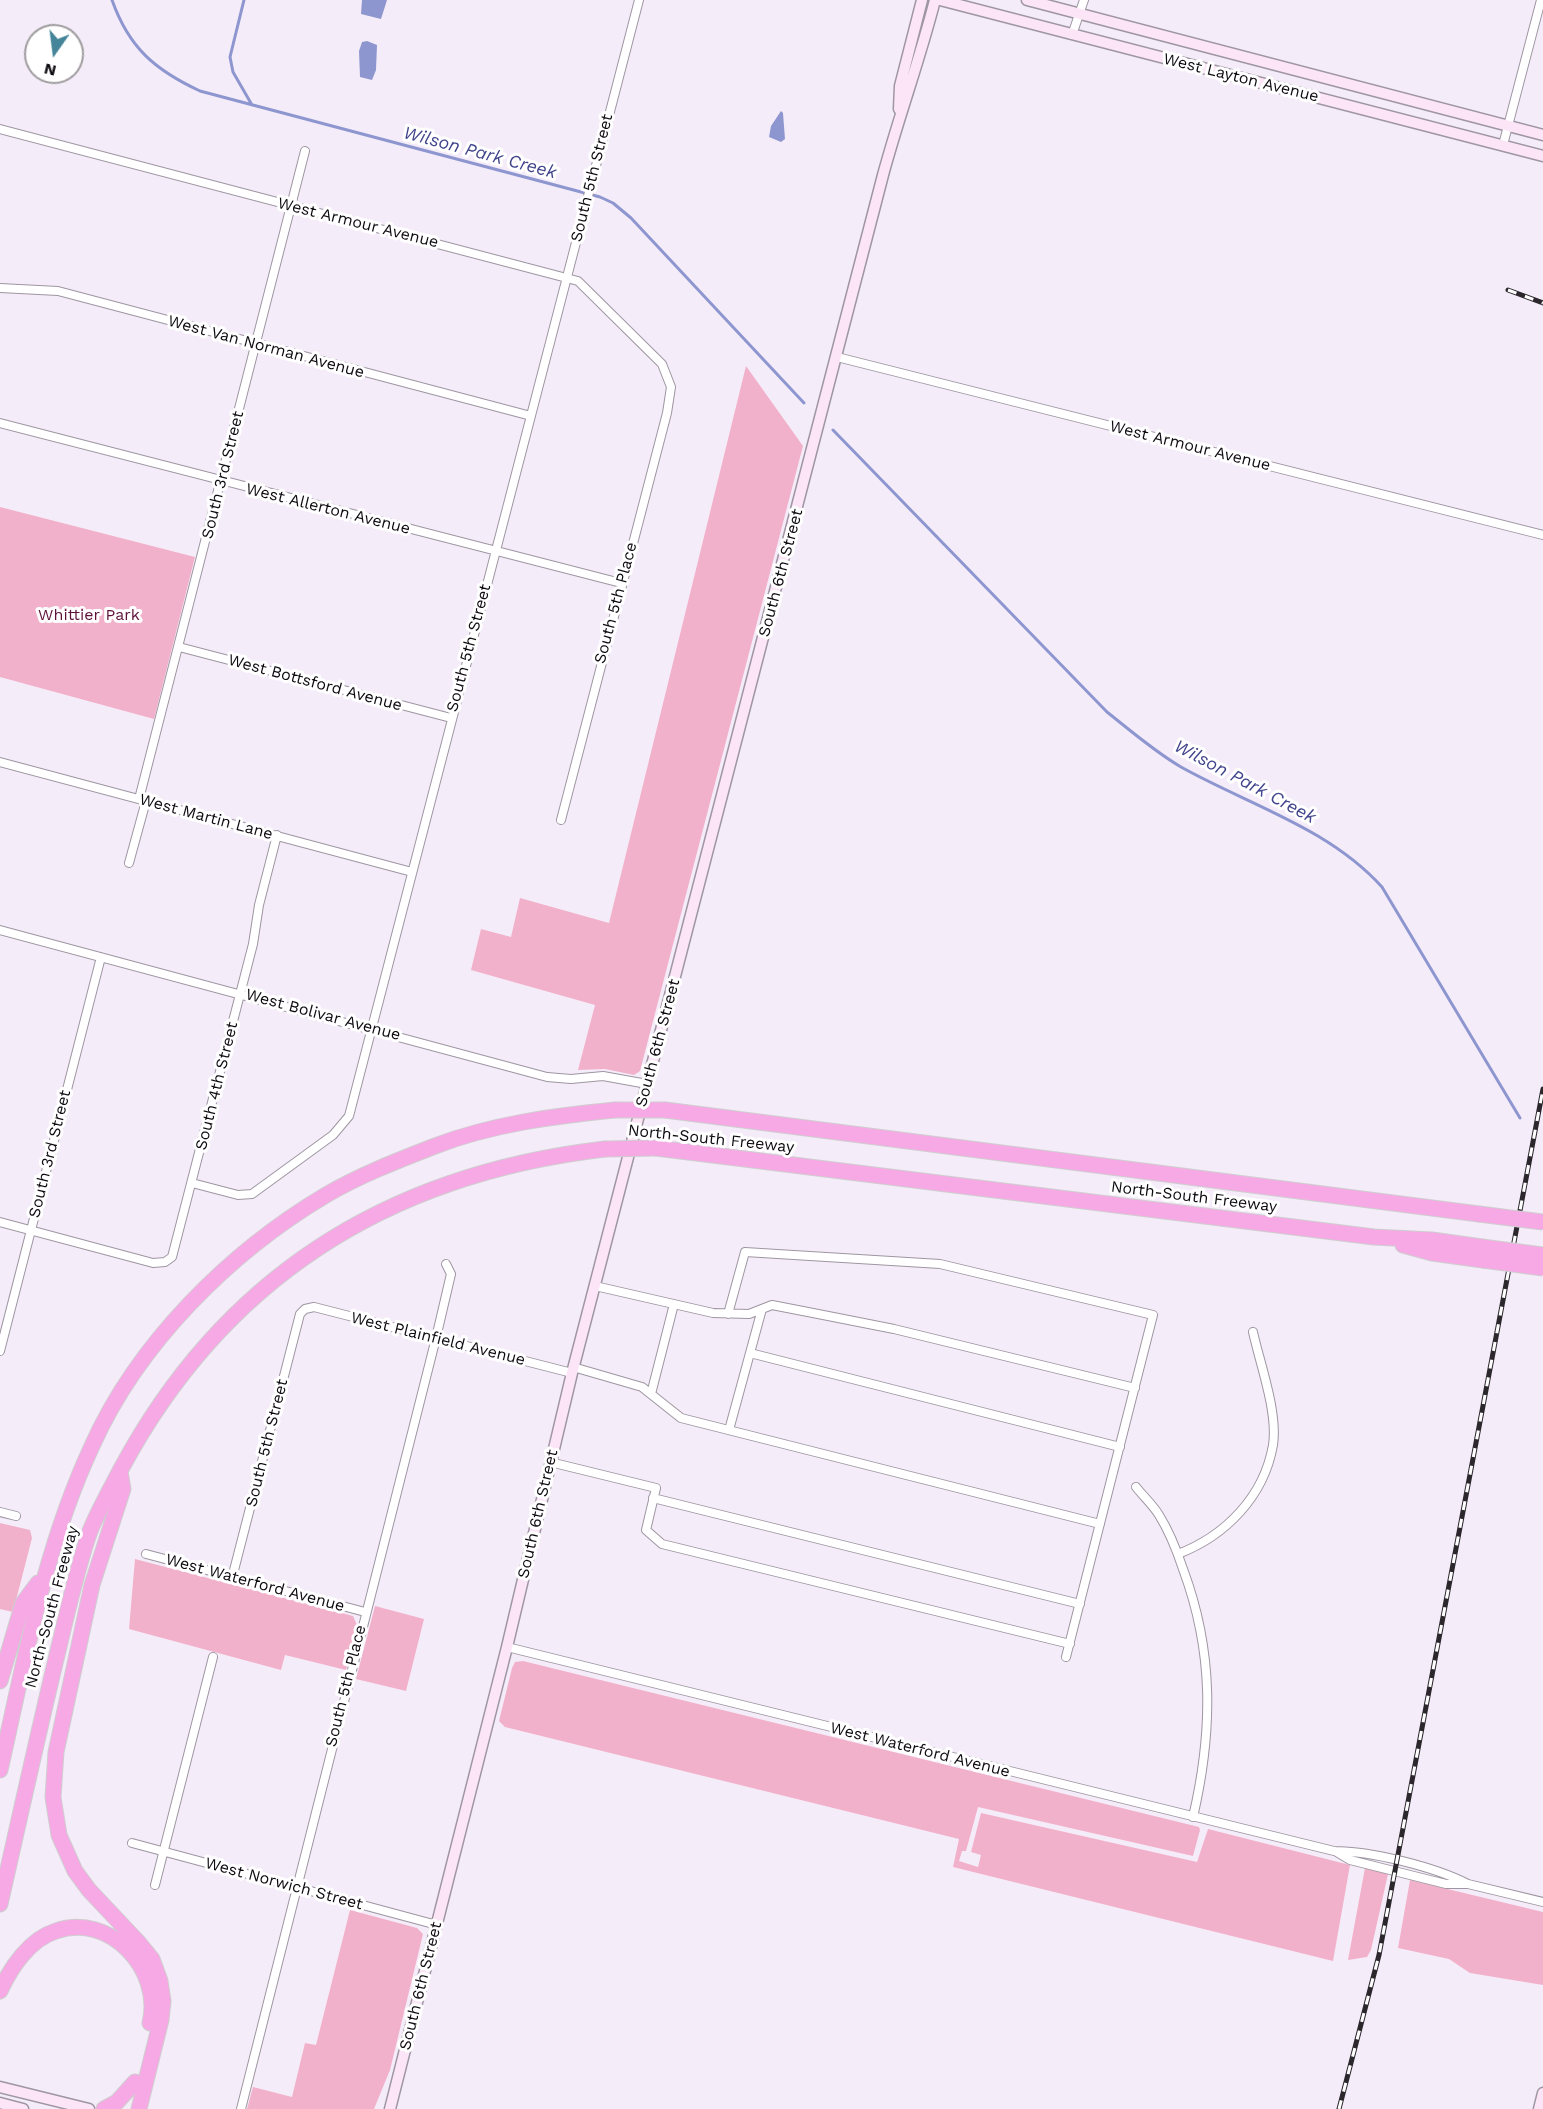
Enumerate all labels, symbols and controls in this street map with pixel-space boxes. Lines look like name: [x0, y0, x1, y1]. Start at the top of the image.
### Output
north arrow: [24, 24, 84, 84]
street label: West Layton Avenue: [1161, 49, 1321, 107]
text: N: [42, 59, 58, 81]
street label: South 5th Street: [567, 112, 617, 244]
water label: Wilson Park Creek: [401, 122, 559, 184]
street label: West Armour Avenue: [276, 194, 440, 252]
street label: West Van Norman Avenue: [166, 312, 366, 382]
street label: South 3rd Street: [198, 409, 248, 541]
street label: West Armour Avenue: [1108, 417, 1272, 475]
street label: West Allerton Avenue: [244, 479, 412, 539]
street label: South 6th Street: [755, 507, 807, 639]
street label: South 5th Place: [591, 540, 641, 666]
street label: South 5th Street: [443, 582, 495, 714]
park label: Whittier Park: [38, 605, 140, 625]
street label: West Bottsford Avenue: [226, 651, 404, 715]
water label: Wilson Park Creek: [1170, 735, 1320, 829]
street label: West Martin Lane: [137, 790, 275, 844]
street label: South 6th Street: [632, 977, 684, 1109]
street label: West Bolivar Avenue: [243, 985, 403, 1045]
street label: South 4th Street: [192, 1020, 242, 1152]
street label: South 3rd Street: [25, 1088, 75, 1220]
street label: North-South Freeway: [627, 1121, 795, 1157]
street label: North-South Freeway: [1110, 1177, 1278, 1217]
street label: West Plainfield Avenue: [349, 1308, 527, 1370]
street label: South 5th Street: [242, 1377, 292, 1509]
street label: South 6th Street: [514, 1448, 562, 1580]
street label: North-South Freeway: [21, 1524, 83, 1690]
street label: West Waterford Avenue: [163, 1550, 347, 1616]
street label: South 5th Place: [322, 1623, 370, 1749]
street label: West Waterford Avenue: [828, 1718, 1012, 1782]
street label: West Norwich Street: [203, 1854, 365, 1914]
street label: South 6th Street: [396, 1920, 446, 2052]

